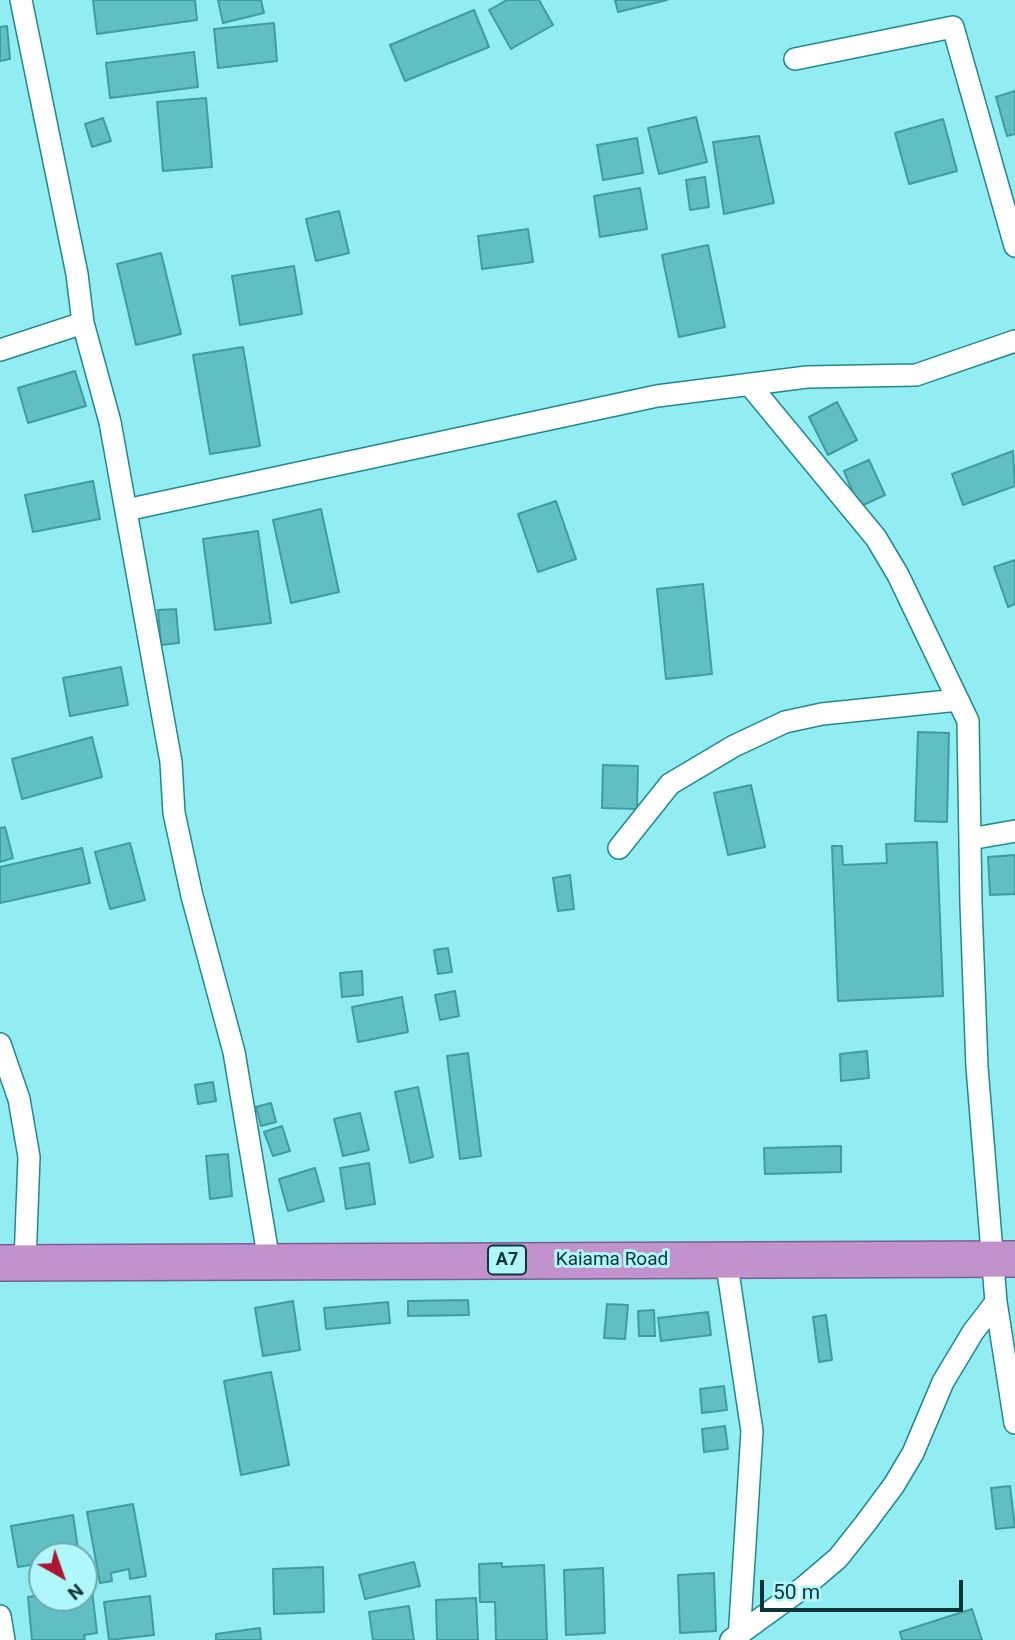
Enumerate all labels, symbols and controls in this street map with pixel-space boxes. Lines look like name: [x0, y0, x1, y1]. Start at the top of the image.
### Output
road number: A7: [488, 1246, 526, 1274]
street label: Kaiama Road: [556, 1249, 668, 1271]
north arrow: [28, 1542, 98, 1612]
scale bar: [763, 1566, 966, 1610]
text: N: [63, 1579, 88, 1605]
text: 50 m: [773, 1580, 820, 1604]

